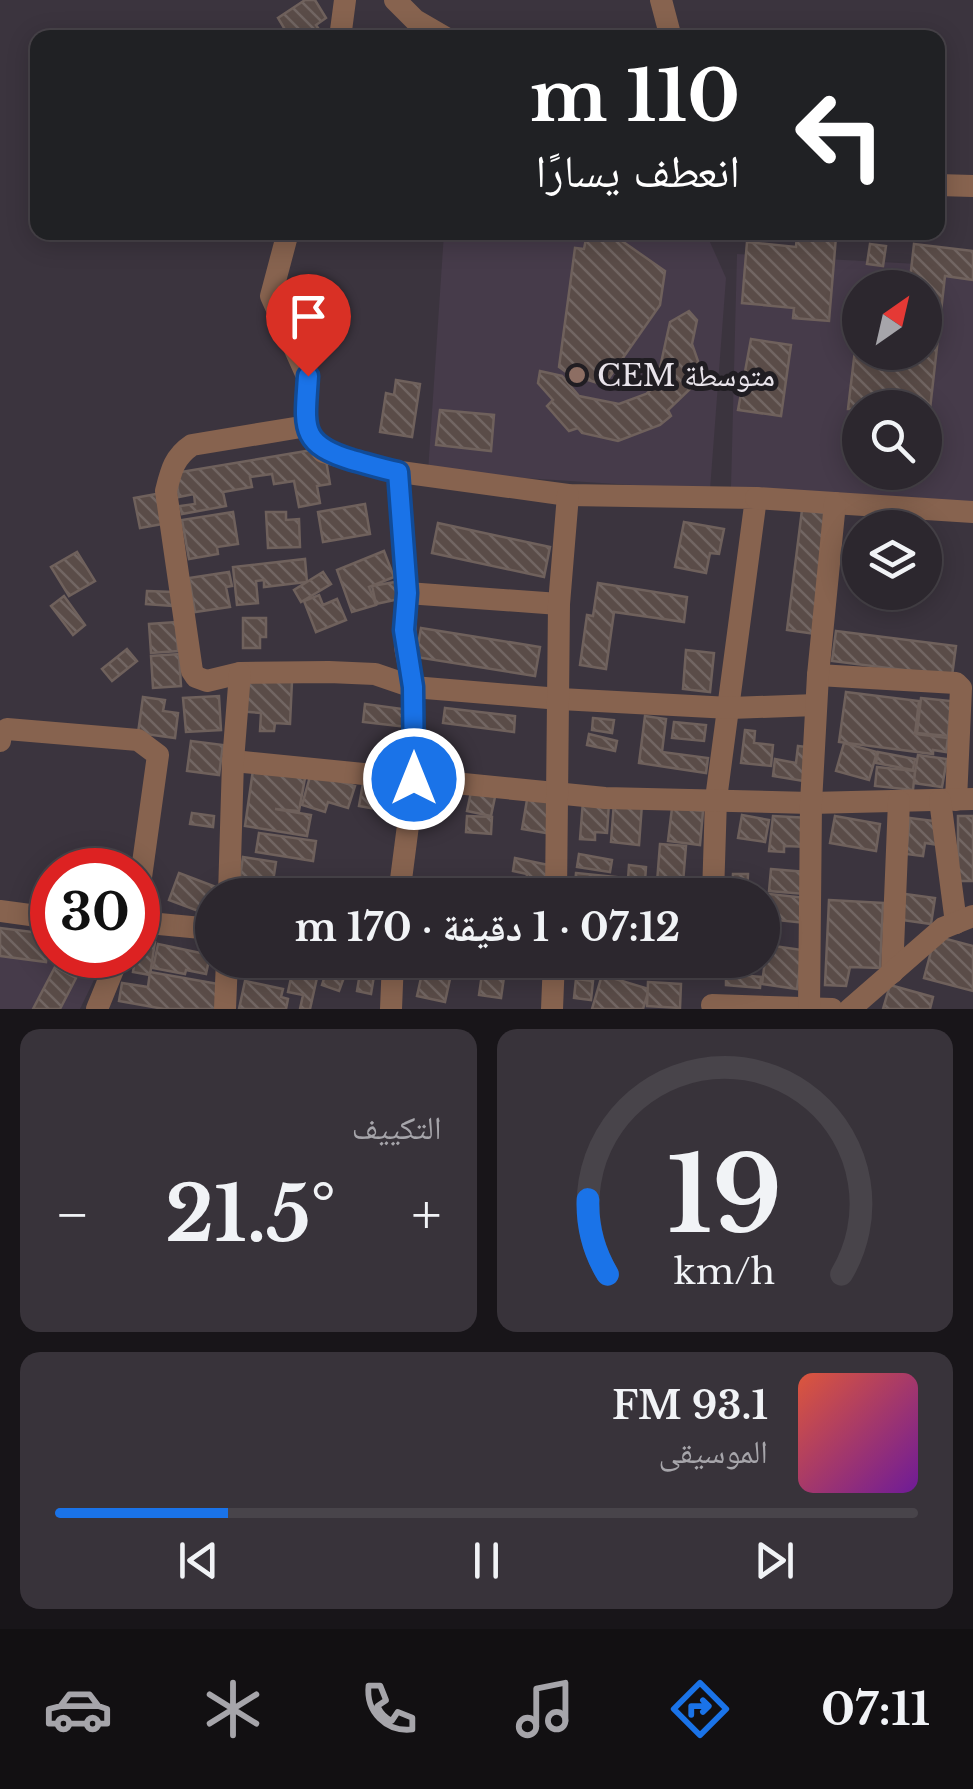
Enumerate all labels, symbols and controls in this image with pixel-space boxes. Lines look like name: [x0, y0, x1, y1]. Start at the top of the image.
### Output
text: 110 m: [530, 53, 740, 140]
icon: left: [775, 70, 905, 200]
text: انعطف يسارًا: [536, 143, 740, 199]
north arrow: [842, 270, 942, 370]
map controls: [842, 270, 942, 610]
pin: [266, 274, 351, 377]
icon: arrive: [281, 289, 336, 344]
place label: CEM متوسطة: [597, 357, 775, 394]
marker: CEM متوسطة: [566, 364, 588, 386]
button: search: [842, 390, 942, 490]
button: layers: [842, 510, 942, 610]
position arrow: [362, 727, 466, 831]
speed limit sign: 30: [30, 848, 160, 978]
text: 07:12 · 1 دقيقة · 170 m: [295, 904, 680, 951]
text: التكييف: [352, 1108, 442, 1148]
text: 19: [667, 1131, 782, 1260]
text: 21.5°: [165, 1168, 336, 1261]
text: −: [55, 1181, 90, 1249]
text: +: [411, 1181, 442, 1249]
text: km/h: [674, 1249, 775, 1294]
text: 93.1 FM: [612, 1382, 768, 1429]
text: الموسيقى: [658, 1432, 768, 1472]
icon: previous: [171, 1533, 226, 1588]
icon: pause: [459, 1533, 514, 1588]
icon: next: [747, 1533, 802, 1588]
icon: car: [43, 1674, 113, 1744]
icon: climate: [198, 1674, 268, 1744]
icon: phone: [354, 1674, 424, 1744]
icon: music: [510, 1674, 580, 1744]
icon: directions: [665, 1674, 735, 1744]
text: 07:11: [821, 1681, 930, 1737]

